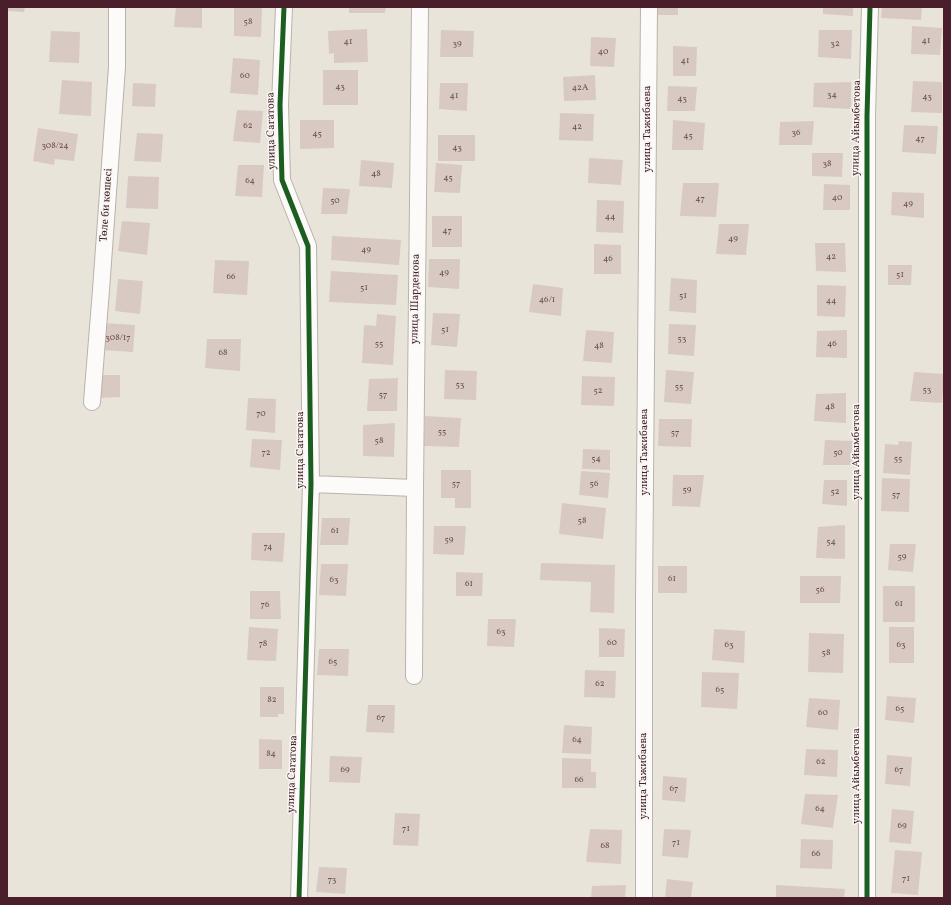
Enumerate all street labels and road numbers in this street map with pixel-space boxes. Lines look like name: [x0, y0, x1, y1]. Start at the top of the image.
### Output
street label: улица Айымбетова: [850, 80, 864, 176]
street label: улица Тажибаева: [641, 86, 655, 172]
street label: улица Сагатова: [265, 92, 279, 170]
street label: Төле би көшесі: [98, 168, 116, 242]
street label: улица Шарденова: [409, 254, 423, 344]
street label: улица Айымбетова: [850, 404, 864, 500]
street label: улица Тажибаева: [638, 409, 652, 495]
street label: улица Сагатова: [294, 411, 308, 489]
street label: улица Айымбетова: [850, 728, 864, 824]
street label: улица Тажибаева: [637, 733, 651, 819]
street label: улица Сагатова: [285, 735, 301, 813]

